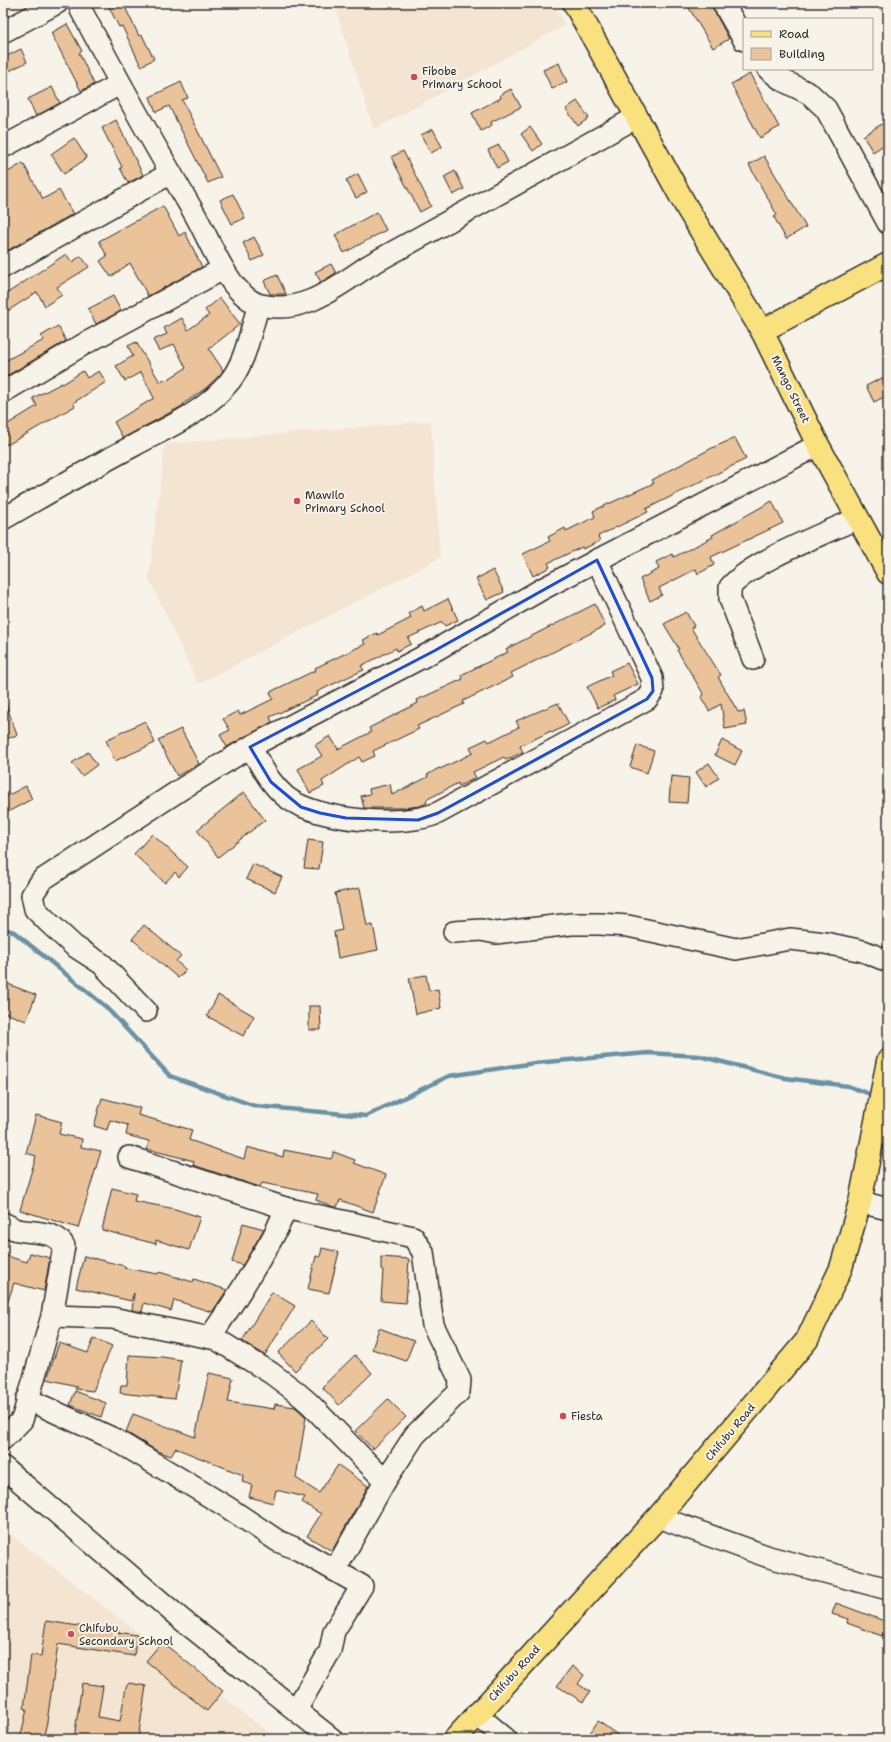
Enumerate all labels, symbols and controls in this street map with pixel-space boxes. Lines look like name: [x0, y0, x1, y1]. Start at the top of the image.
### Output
legend: [743, 18, 873, 70]
text: Road: [779, 26, 810, 42]
text: Building: [779, 46, 825, 62]
place label: Fibobe Primary School: [422, 64, 502, 92]
marker: Fibobe Primary School: [409, 72, 419, 82]
street label: Mango Street: [768, 353, 813, 426]
place label: Mawilo Primary School: [305, 488, 385, 516]
marker: Mawilo Primary School: [292, 496, 302, 506]
street label: Chifubu Road: [702, 1400, 759, 1464]
place label: Fiesta: [571, 1409, 603, 1424]
marker: Fiesta: [558, 1411, 568, 1421]
place label: Chifubu Secondary School: [79, 1621, 174, 1649]
marker: Chifubu Secondary School: [66, 1629, 76, 1639]
street label: Chifubu Road: [485, 1642, 544, 1705]

